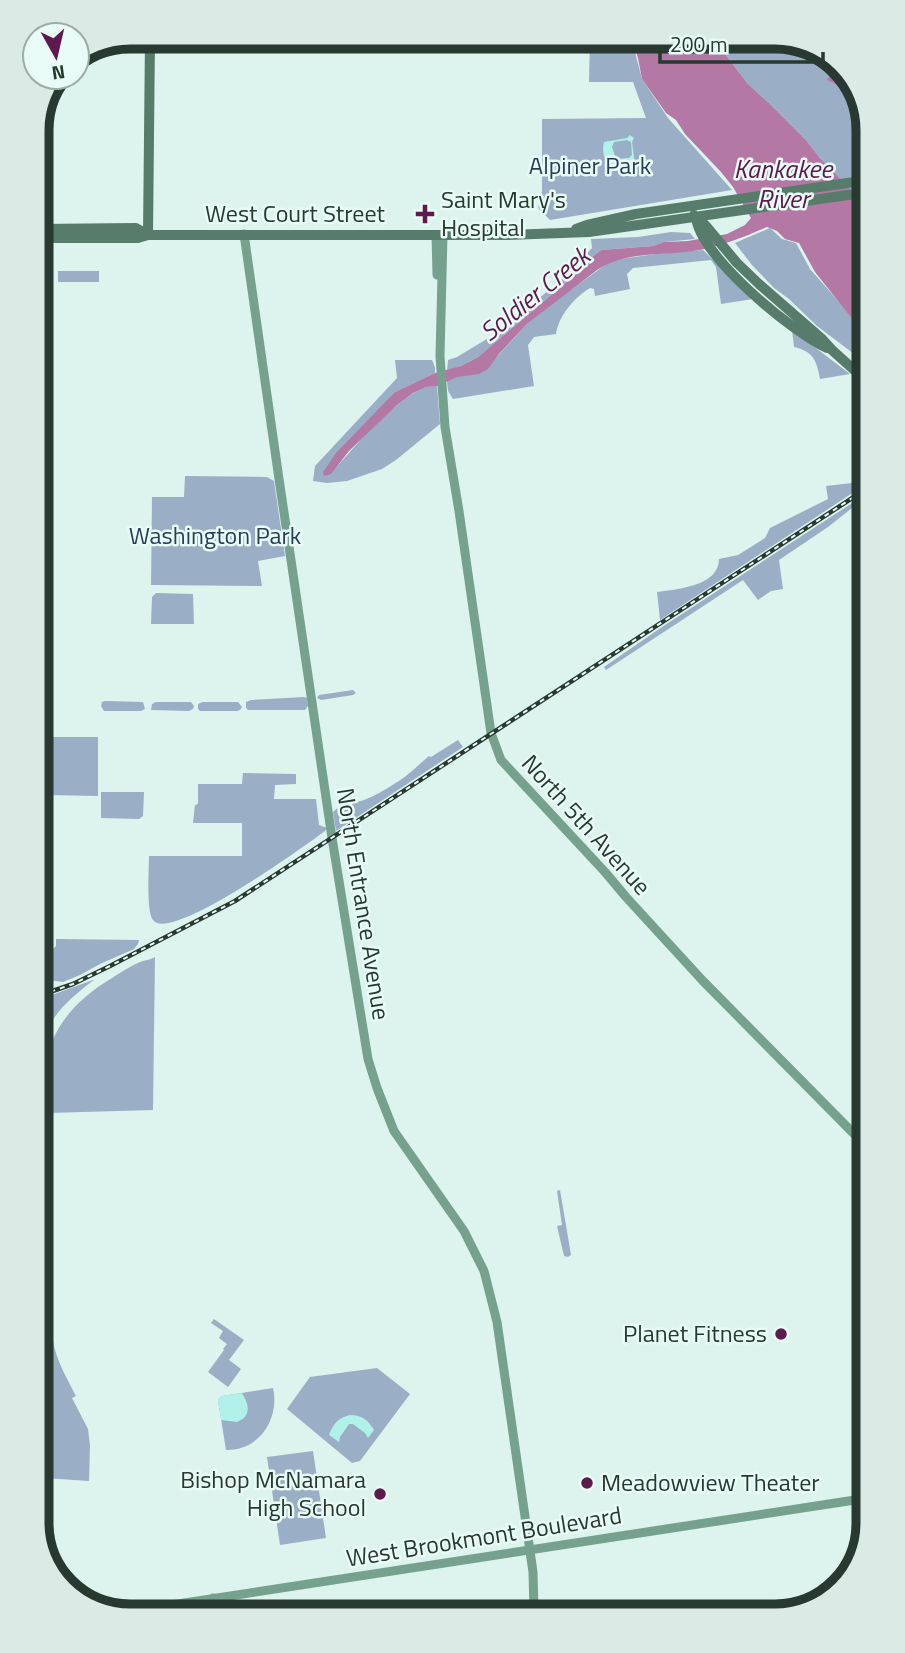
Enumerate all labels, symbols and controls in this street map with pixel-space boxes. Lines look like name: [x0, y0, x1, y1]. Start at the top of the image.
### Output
north arrow: [21, 21, 91, 91]
scale bar: [660, 21, 823, 65]
text: 200 m: [670, 28, 727, 60]
text: N: [50, 58, 67, 89]
park label: Alpiner Park: [529, 147, 652, 183]
water label: Kankakee River: [734, 149, 834, 218]
place label: Saint Mary's Hospital: [441, 181, 566, 245]
street label: West Court Street: [205, 195, 386, 231]
marker: Saint Mary's Hospital: [415, 204, 435, 224]
water label: Soldier Creek: [471, 235, 601, 350]
park label: Washington Park: [129, 517, 302, 553]
street label: North 5th Avenue: [514, 746, 660, 903]
street label: North Entrance Avenue: [328, 785, 400, 1022]
place label: Planet Fitness: [623, 1315, 767, 1351]
marker: Planet Fitness: [773, 1326, 789, 1342]
place label: Bishop McNamara High School: [180, 1461, 366, 1525]
place label: Meadowview Theater: [601, 1464, 820, 1500]
marker: Meadowview Theater: [579, 1475, 595, 1491]
marker: Bishop McNamara High School: [372, 1486, 388, 1502]
street label: West Brookmont Boulevard: [344, 1496, 624, 1576]

